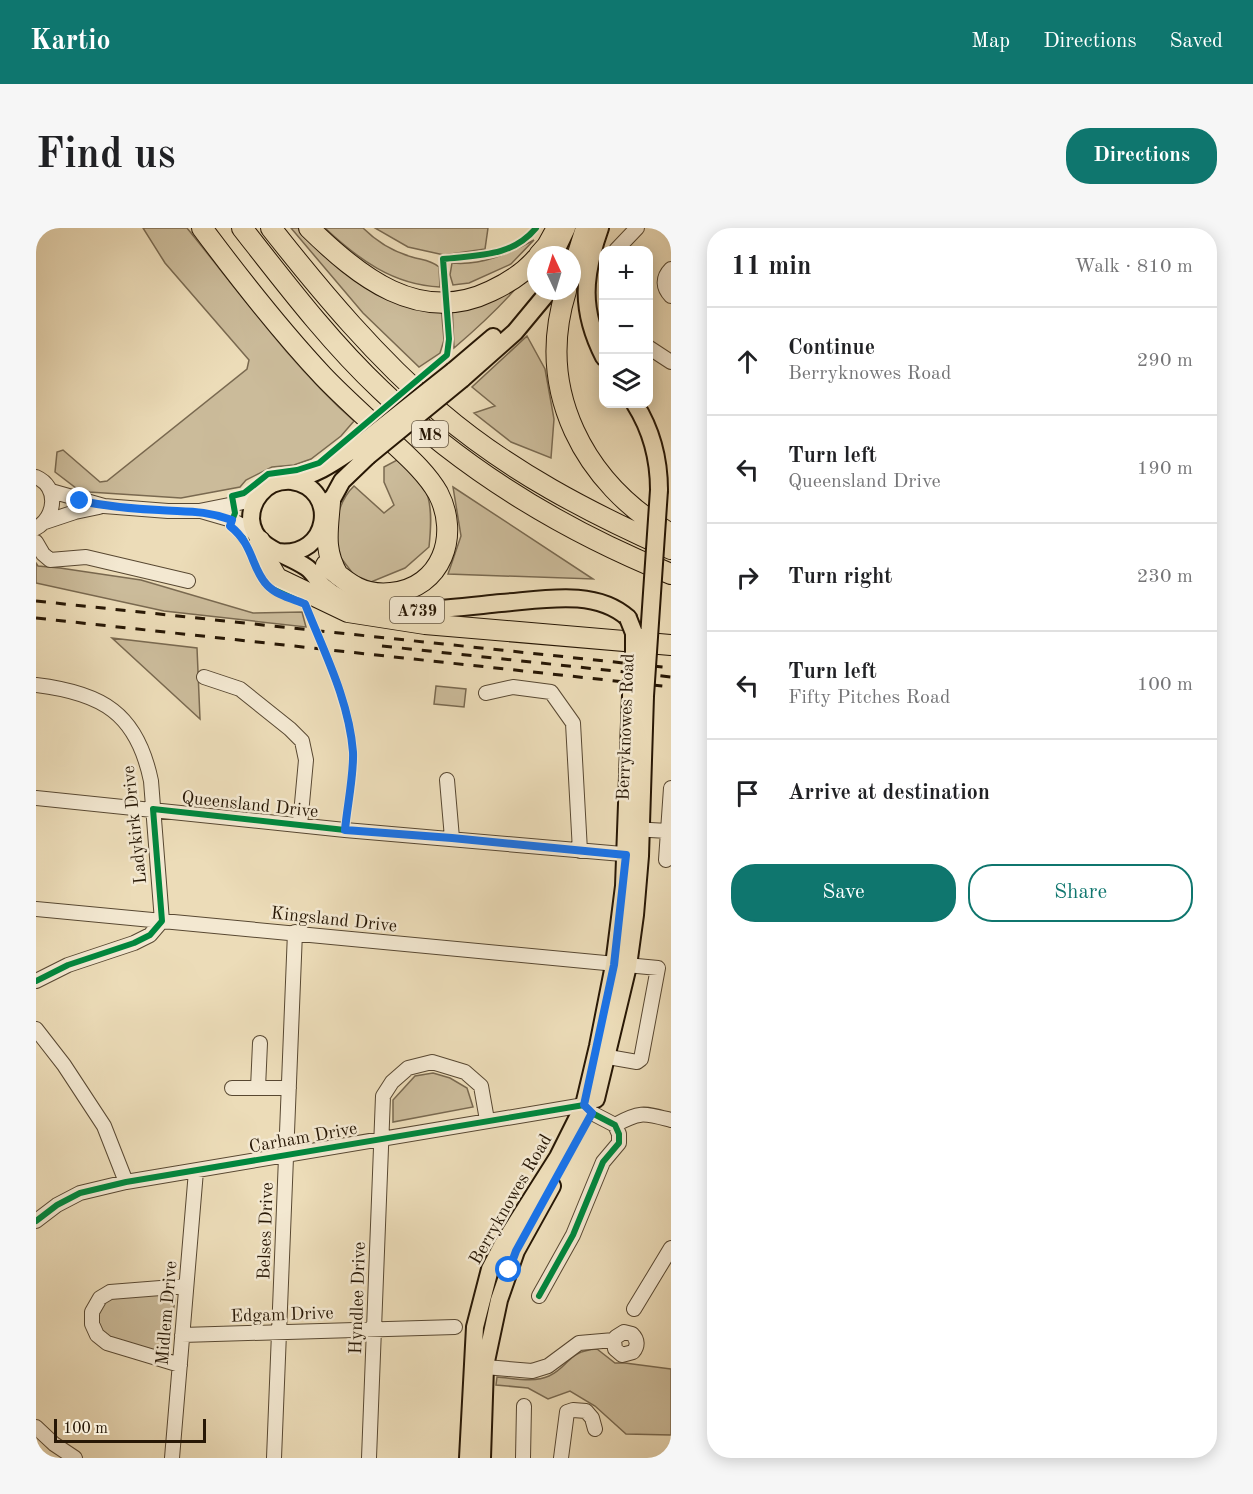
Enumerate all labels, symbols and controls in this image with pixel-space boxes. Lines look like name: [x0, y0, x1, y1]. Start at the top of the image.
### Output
text: Kartio: [30, 28, 111, 56]
text: Map: [971, 31, 1010, 52]
text: Directions: [1043, 31, 1137, 52]
text: Saved: [1170, 31, 1223, 52]
button: Directions: [1066, 128, 1217, 184]
text: Find us: [36, 135, 175, 177]
north arrow: [527, 246, 581, 300]
map controls: [599, 246, 653, 408]
button: +: [599, 246, 653, 300]
text: 11 min: [731, 254, 811, 280]
text: Walk · 810 m: [1074, 257, 1193, 277]
button: −: [599, 300, 653, 354]
text: Continue: [788, 337, 875, 359]
icon: ahead: [731, 345, 764, 378]
text: 290 m: [1137, 351, 1193, 371]
button: layers: [599, 354, 653, 408]
text: Berryknowes Road: [788, 364, 951, 384]
road number: M8: [412, 421, 448, 447]
text: Turn left: [788, 445, 877, 467]
icon: left: [731, 453, 764, 486]
text: 190 m: [1137, 459, 1193, 479]
text: Queensland Drive: [788, 472, 941, 492]
route end: [66, 487, 92, 513]
icon: right: [731, 561, 764, 594]
text: Turn right: [788, 566, 892, 588]
text: 230 m: [1137, 567, 1193, 587]
road number: A739: [390, 597, 444, 623]
street label: Berryknowes Road: [614, 653, 638, 801]
text: Turn left: [788, 661, 877, 683]
icon: left: [731, 669, 764, 702]
text: 100 m: [1137, 675, 1193, 695]
text: Fifty Pitches Road: [788, 688, 950, 708]
street label: Ladykirk Drive: [120, 765, 150, 885]
icon: arrive: [731, 777, 764, 810]
text: Arrive at destination: [788, 782, 990, 804]
street label: Queensland Drive: [181, 789, 319, 821]
button: Save: [731, 864, 956, 922]
button: Share: [968, 864, 1193, 922]
street label: Kingsland Drive: [270, 904, 398, 936]
street label: Carham Drive: [248, 1120, 359, 1156]
street label: Berryknowes Road: [466, 1131, 555, 1268]
street label: Belses Drive: [255, 1182, 277, 1280]
street label: Hyndlee Drive: [347, 1241, 369, 1355]
route start: [495, 1256, 521, 1282]
street label: Midlem Drive: [153, 1260, 181, 1366]
street label: Edgam Drive: [230, 1304, 334, 1326]
scale bar: [54, 1416, 206, 1444]
text: 100 m: [63, 1421, 108, 1437]

